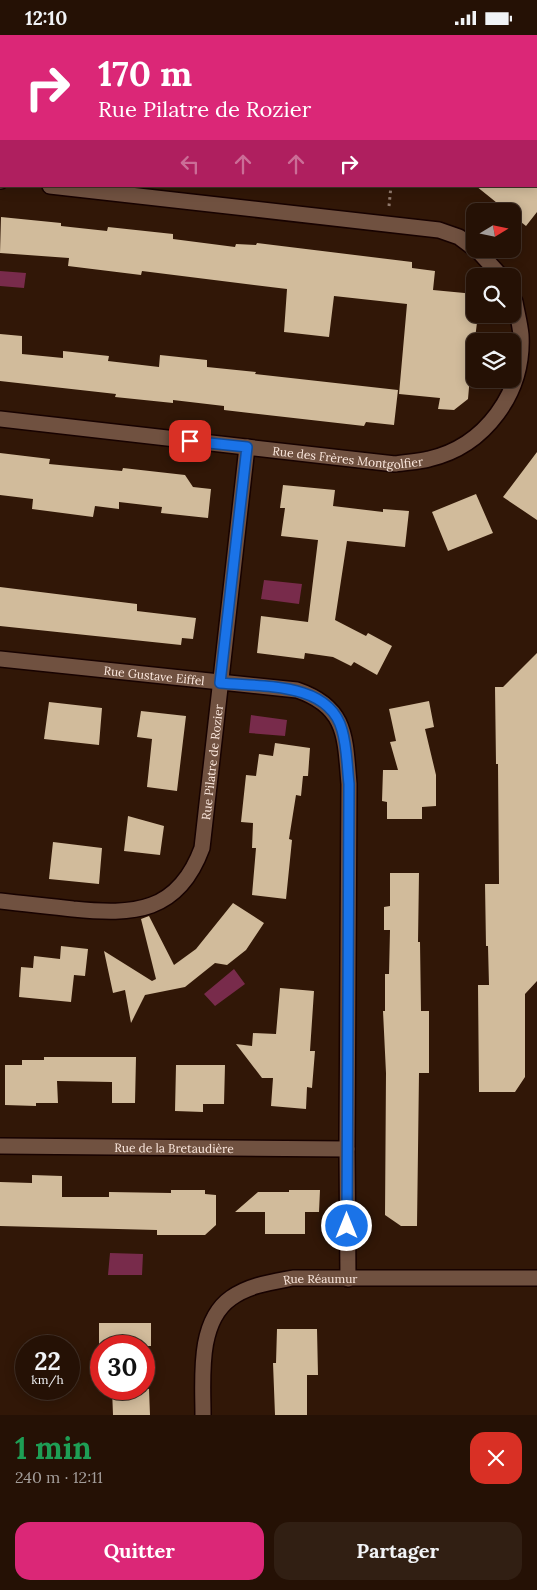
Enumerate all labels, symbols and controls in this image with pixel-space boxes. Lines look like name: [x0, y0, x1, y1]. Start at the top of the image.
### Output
text: 12:10: [25, 6, 67, 30]
text: 170 m: [98, 51, 192, 96]
icon: right: [15, 55, 80, 120]
text: Rue Pilatre de Rozier: [98, 95, 311, 123]
icon: left: [176, 150, 204, 178]
icon: ahead: [229, 150, 257, 178]
icon: ahead: [282, 150, 310, 178]
icon: right: [335, 150, 363, 178]
north arrow: [466, 203, 521, 257]
map controls: [466, 203, 521, 388]
button: search: [466, 268, 521, 323]
button: layers: [466, 333, 521, 388]
pin: [169, 420, 211, 462]
icon: arrive: [176, 427, 204, 455]
street label: Rue des Frères Montgolfier: [272, 443, 425, 472]
street label: Rue Gustave Eiffel: [103, 662, 205, 688]
street label: Rue Pilatre de Rozier: [198, 703, 226, 821]
street label: Rue de la Bretaudière: [114, 1139, 234, 1156]
position arrow: [320, 1199, 372, 1251]
street label: Rue Réaumur: [282, 1271, 358, 1287]
speed limit sign: 30: [90, 1335, 155, 1400]
text: 22: [34, 1345, 61, 1377]
text: km/h: [31, 1372, 64, 1387]
text: 1 min: [15, 1429, 92, 1467]
button: close: [470, 1432, 522, 1484]
text: 240 m · 12:11: [15, 1467, 103, 1487]
button: Quitter: [15, 1522, 264, 1580]
button: Partager: [274, 1522, 522, 1580]

